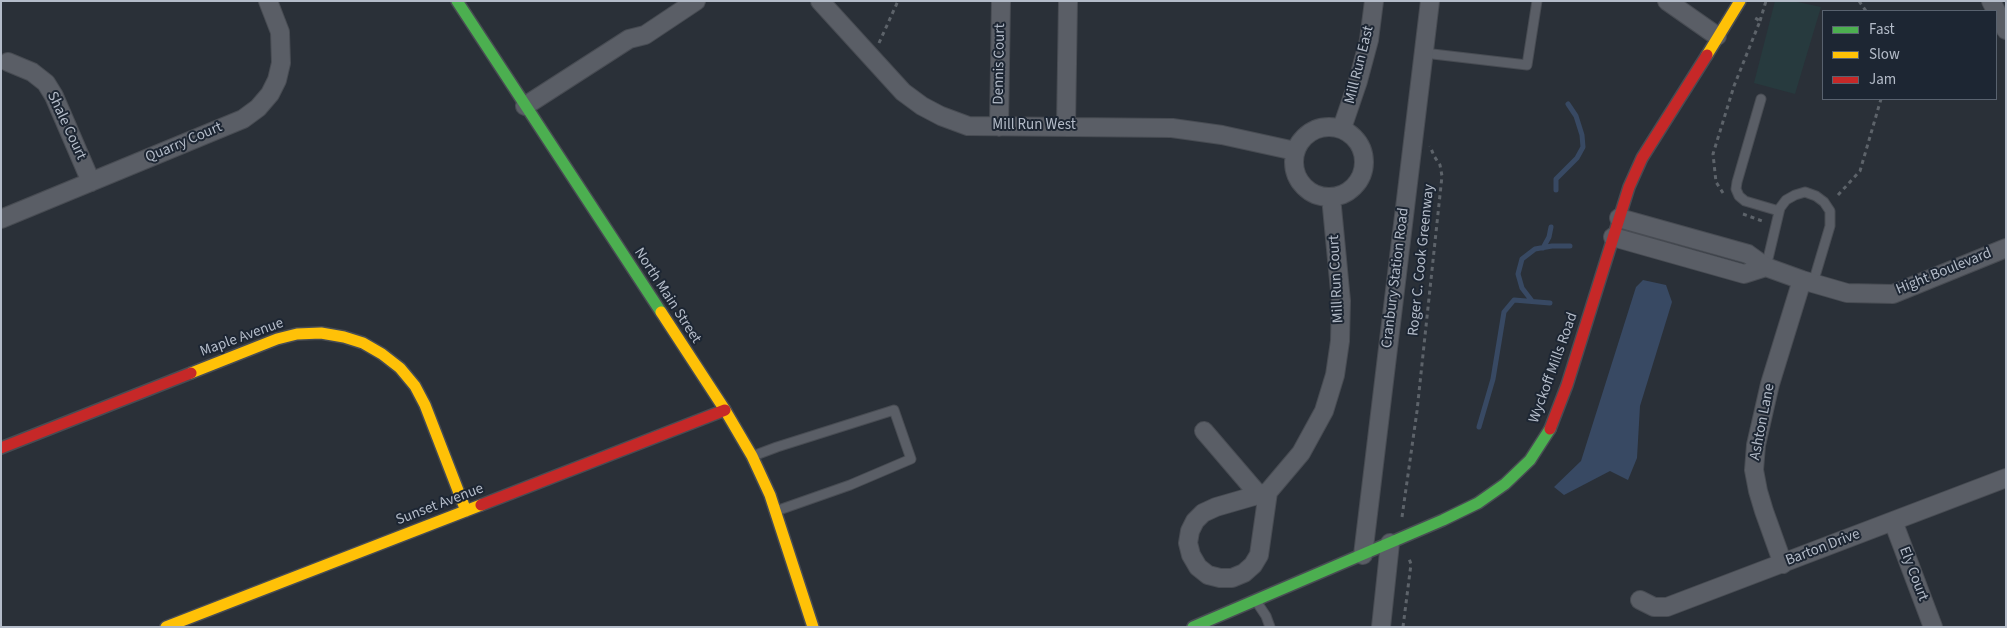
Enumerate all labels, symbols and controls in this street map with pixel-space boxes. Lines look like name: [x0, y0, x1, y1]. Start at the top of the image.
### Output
legend: [1822, 10, 1997, 100]
text: Fast: [1869, 19, 1895, 40]
street label: Dennis Court: [990, 23, 1010, 105]
street label: Mill Run East: [1342, 24, 1378, 106]
text: Slow: [1869, 44, 1900, 65]
text: Jam: [1869, 69, 1896, 90]
street label: Shale Court: [42, 89, 90, 163]
street label: Mill Run West: [992, 117, 1076, 135]
street label: Quarry Court: [143, 119, 225, 167]
street label: Roger C. Cook Greenway: [1405, 183, 1439, 337]
street label: Cranbury Station Road: [1378, 207, 1414, 349]
street label: Mill Run Court: [1326, 234, 1348, 324]
street label: North Main Street: [629, 245, 705, 347]
street label: Hight Boulevard: [1894, 245, 1994, 299]
street label: Wyckoff Mills Road: [1526, 310, 1582, 426]
street label: Maple Avenue: [198, 315, 286, 361]
street label: Ashton Lane: [1747, 382, 1779, 462]
street label: Sunset Avenue: [394, 480, 486, 530]
street label: Barton Drive: [1783, 526, 1863, 570]
street label: Ely Court: [1894, 544, 1932, 604]

